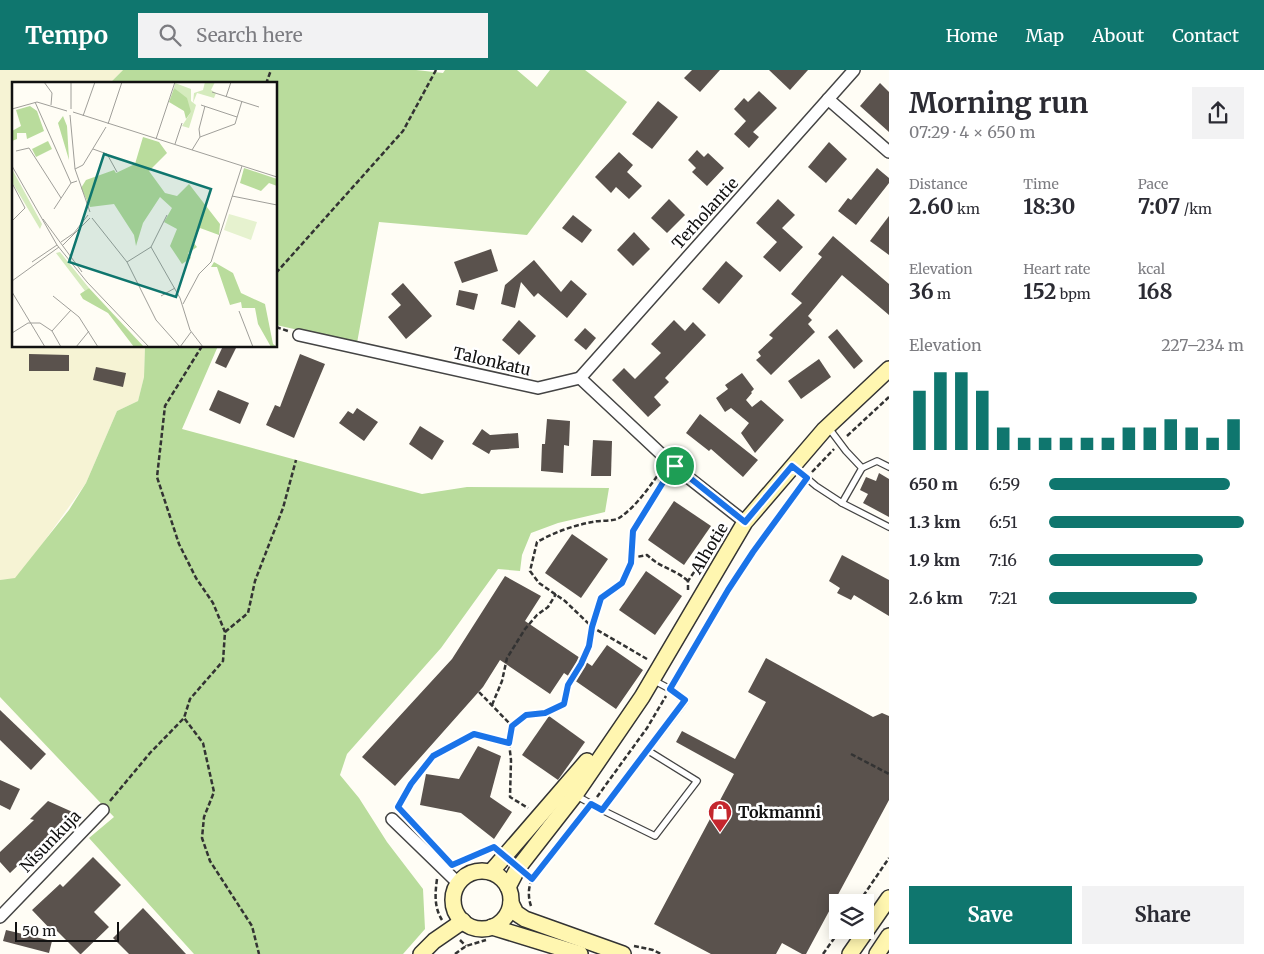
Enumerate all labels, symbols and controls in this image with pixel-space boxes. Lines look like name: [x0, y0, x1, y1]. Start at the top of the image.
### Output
search box: [138, 13, 488, 58]
text: Tempo: [25, 20, 108, 51]
icon: search: [156, 21, 184, 49]
text: Search here: [196, 23, 303, 47]
text: Home: [946, 24, 998, 47]
text: Map: [1026, 24, 1064, 47]
text: About: [1092, 24, 1144, 47]
text: Contact: [1172, 24, 1239, 47]
inset map: [12, 82, 278, 348]
text: Morning run: [909, 85, 1088, 121]
button: share: [1192, 87, 1244, 139]
text: 07:29 · 4 × 650 m: [909, 122, 1035, 142]
street label: Terholantie: [668, 173, 742, 253]
text: Distance: [909, 175, 968, 193]
text: Time: [1023, 175, 1059, 193]
text: Pace: [1138, 175, 1168, 193]
text: 2.60: [909, 193, 954, 220]
text: 18:30: [1023, 193, 1076, 220]
text: 7:07: [1138, 193, 1180, 220]
text: km: [954, 200, 980, 218]
text: /km: [1180, 200, 1212, 218]
text: Elevation: [909, 260, 973, 278]
text: Heart rate: [1023, 260, 1090, 278]
text: kcal: [1138, 260, 1165, 278]
text: 36: [909, 278, 934, 305]
text: 152: [1023, 278, 1056, 305]
text: 168: [1138, 278, 1172, 305]
text: m: [934, 285, 951, 303]
text: bpm: [1056, 285, 1091, 303]
text: Elevation: [909, 335, 982, 355]
text: 227–234 m: [1161, 335, 1244, 355]
street label: Talonkatu: [451, 342, 533, 380]
pin: [654, 445, 696, 487]
icon: arrive: [661, 452, 689, 480]
text: 650 m: [909, 474, 958, 494]
text: 6:59: [989, 474, 1020, 494]
text: 1.3 km: [909, 512, 961, 532]
text: 6:51: [989, 512, 1017, 532]
street label: Alhotie: [685, 519, 732, 578]
text: 1.9 km: [909, 550, 960, 570]
text: 7:16: [989, 550, 1017, 570]
text: 2.6 km: [909, 588, 963, 608]
text: 7:21: [989, 588, 1017, 608]
shop icon: Tokmanni: [707, 799, 733, 833]
place label: Tokmanni: [738, 802, 821, 822]
street label: Nisunkuja: [15, 805, 85, 876]
button: Save: [909, 886, 1072, 944]
button: Share: [1082, 886, 1244, 944]
map controls: [829, 894, 874, 939]
button: layers: [829, 894, 874, 939]
scale bar: [15, 919, 119, 942]
text: 50 m: [22, 922, 56, 940]

